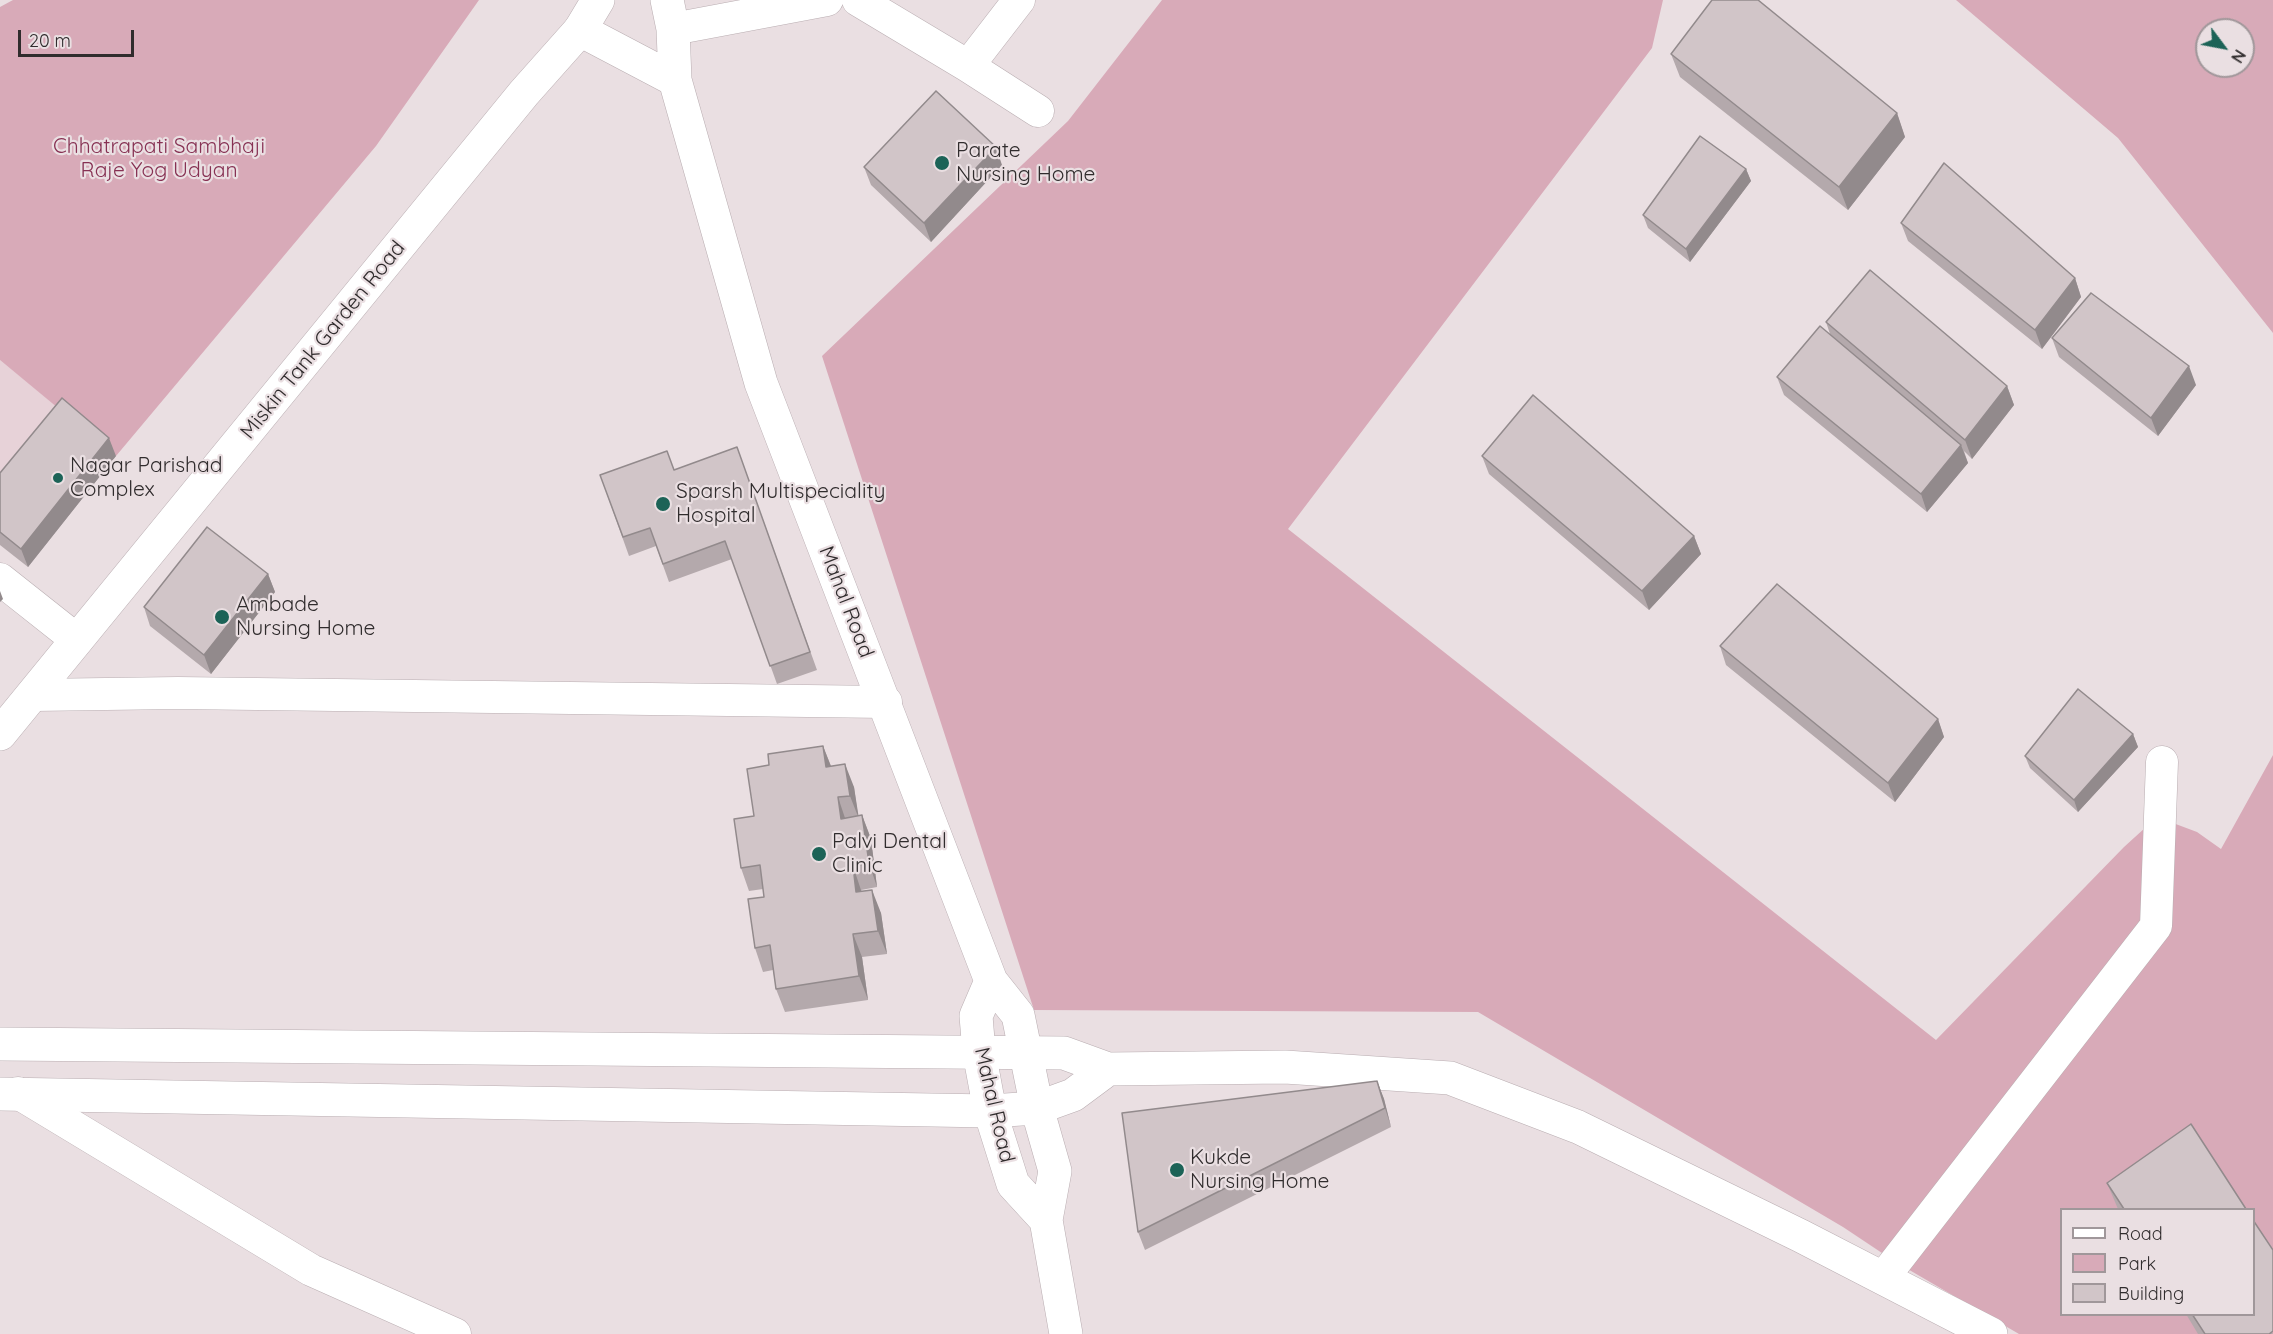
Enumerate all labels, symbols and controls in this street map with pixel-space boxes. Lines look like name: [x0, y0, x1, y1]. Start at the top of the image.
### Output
scale bar: [21, 18, 136, 56]
north arrow: [2195, 18, 2255, 78]
text: 20 m: [29, 29, 71, 52]
text: N: [2227, 46, 2250, 67]
park label: Chhatrapati Sambhaji Raje Yog Udyan: [53, 134, 265, 184]
place label: Parate Nursing Home: [956, 138, 1095, 188]
marker: Parate Nursing Home: [933, 154, 951, 172]
street label: Miskin Tank Garden Road: [235, 236, 411, 444]
place label: Nagar Parishad Complex: [70, 453, 223, 503]
marker: Nagar Parishad Complex: [51, 471, 65, 485]
place label: Sparsh Multispeciality Hospital: [676, 479, 885, 529]
marker: Sparsh Multispeciality Hospital: [654, 495, 672, 513]
street label: Mahal Road: [813, 543, 879, 661]
place label: Ambade Nursing Home: [236, 592, 375, 642]
marker: Ambade Nursing Home: [213, 608, 231, 626]
place label: Palvi Dental Clinic: [832, 829, 947, 879]
marker: Palvi Dental Clinic: [810, 845, 828, 863]
street label: Mahal Road: [969, 1045, 1019, 1165]
place label: Kukde Nursing Home: [1190, 1145, 1329, 1195]
marker: Kukde Nursing Home: [1168, 1161, 1186, 1179]
legend: [2060, 1208, 2255, 1316]
text: Road: [2118, 1222, 2163, 1245]
text: Park: [2118, 1252, 2156, 1275]
text: Building: [2118, 1282, 2184, 1305]

